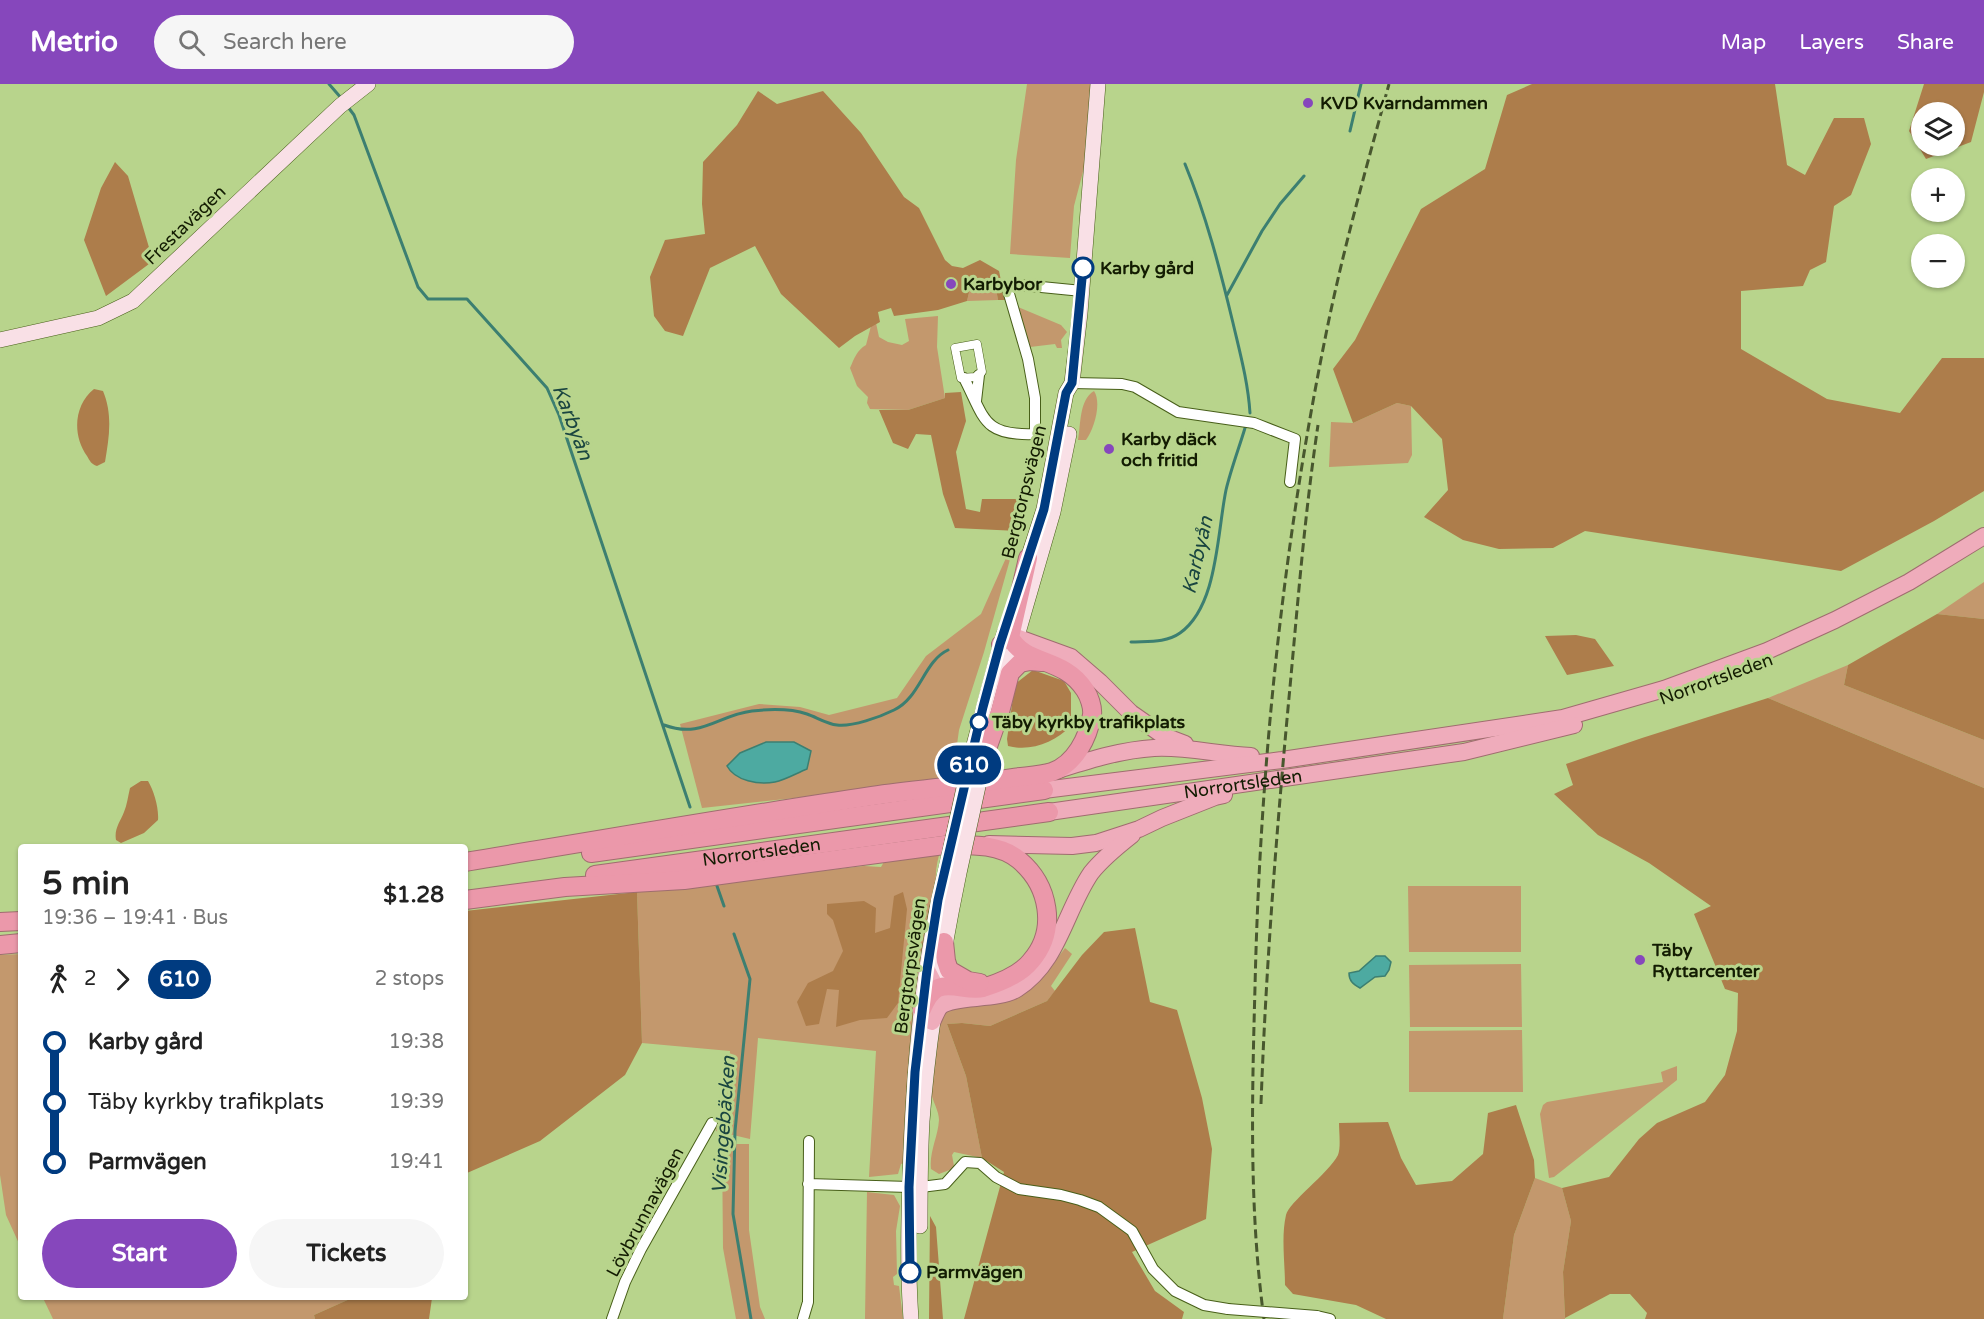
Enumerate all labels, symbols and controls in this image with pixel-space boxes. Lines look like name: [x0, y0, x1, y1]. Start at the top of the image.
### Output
search box: [154, 15, 574, 69]
text: Metrio: [30, 25, 118, 59]
icon: search: [175, 26, 208, 59]
text: Search here: [223, 29, 347, 55]
text: Map: [1721, 30, 1766, 55]
text: Layers: [1799, 30, 1864, 55]
text: Share: [1897, 30, 1954, 55]
place label: KVD Kvarndammen: [1320, 92, 1488, 114]
marker: KVD Kvarndammen: [1301, 96, 1315, 110]
map controls: [1911, 102, 1965, 288]
button: layers: [1911, 102, 1965, 156]
button: +: [1911, 168, 1965, 222]
street label: Frestavägen: [140, 181, 230, 269]
button: −: [1911, 234, 1965, 288]
marker: Karby gård: [1072, 257, 1094, 279]
place label: Karby gård: [1100, 257, 1194, 279]
place label: Karbybor: [963, 273, 1043, 295]
marker: Karbybor: [944, 277, 958, 291]
water label: Karbyån: [547, 381, 598, 464]
street label: Bergtorpsvägen: [997, 423, 1051, 561]
place label: Karby däck och fritid: [1121, 428, 1217, 471]
marker: Karby däck och fritid: [1102, 442, 1116, 456]
water label: Karbyån: [1177, 513, 1219, 596]
street label: Norrortsleden: [1656, 648, 1776, 710]
place label: Täby kyrkby trafikplats: [991, 711, 1186, 733]
marker: Täby kyrkby trafikplats: [970, 713, 988, 731]
line badge: 610: [934, 746, 1004, 784]
text: 610: [949, 753, 989, 778]
street label: Norrortsleden: [1182, 765, 1304, 803]
street label: Norrortsleden: [701, 833, 822, 871]
text: 5 min: [42, 864, 130, 903]
text: $1.28: [383, 882, 444, 908]
street label: Bergtorpsvägen: [890, 897, 930, 1035]
text: 19:36 – 19:41 · Bus: [42, 906, 228, 930]
place label: Täby Ryttarcenter: [1651, 939, 1761, 982]
marker: Täby Ryttarcenter: [1633, 953, 1647, 967]
icon: walk: [42, 963, 75, 996]
icon: forward: [106, 963, 139, 996]
text: 2: [84, 967, 97, 991]
text: 610: [160, 967, 199, 992]
text: 2 stops: [375, 967, 444, 991]
text: Karby gård: [88, 1029, 203, 1055]
text: 19:38: [389, 1030, 444, 1054]
water label: Visingebäcken: [707, 1055, 741, 1195]
text: Täby kyrkby trafikplats: [88, 1089, 324, 1115]
text: 19:39: [389, 1090, 444, 1114]
street label: Lövbrunnavägen: [602, 1143, 688, 1281]
text: Parmvägen: [88, 1149, 207, 1175]
text: 19:41: [389, 1150, 444, 1174]
button: Start: [42, 1219, 237, 1288]
button: Tickets: [249, 1219, 444, 1288]
marker: Parmvägen: [899, 1261, 921, 1283]
place label: Parmvägen: [926, 1261, 1023, 1283]

